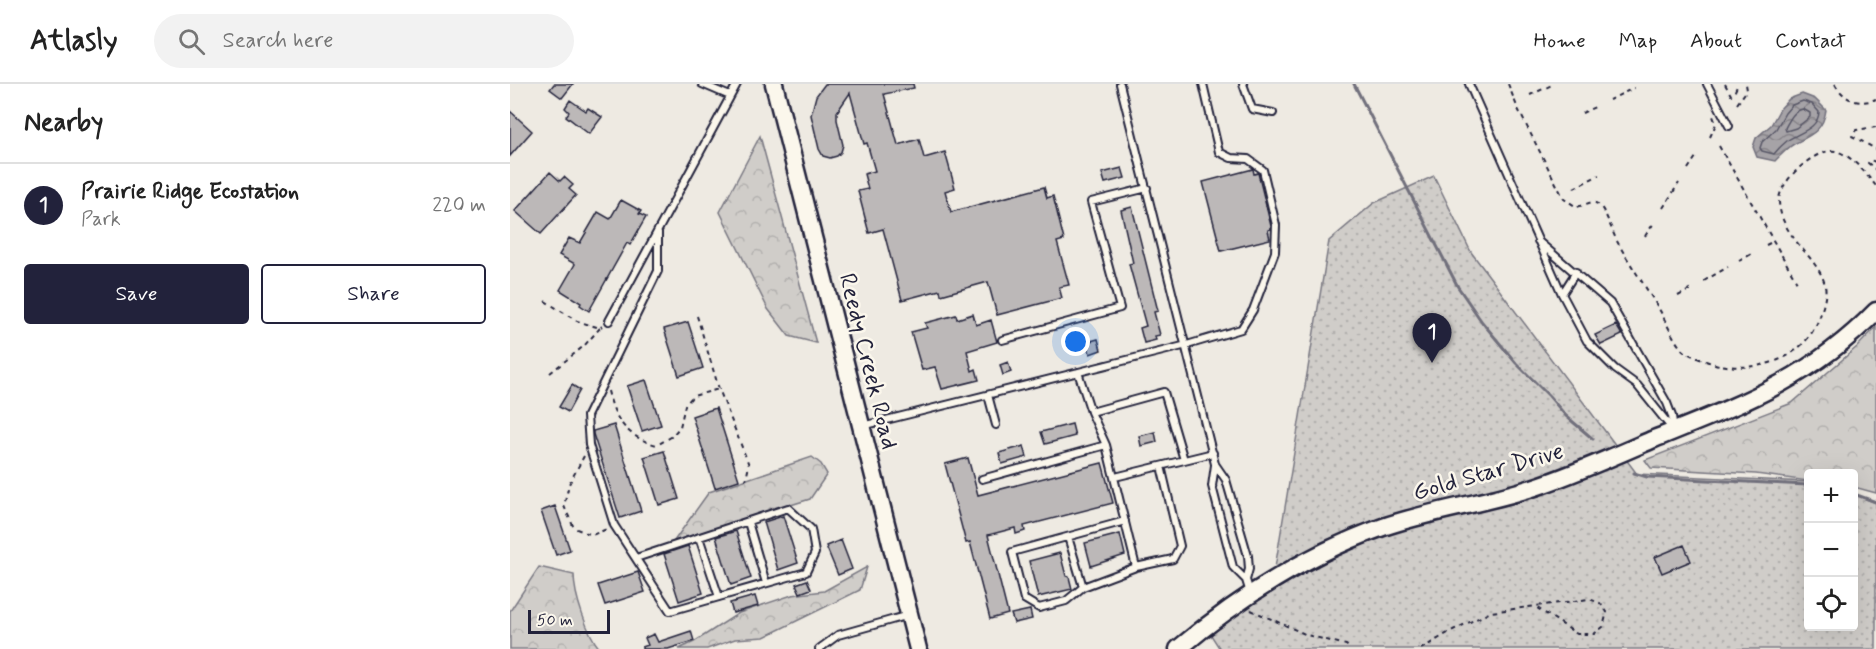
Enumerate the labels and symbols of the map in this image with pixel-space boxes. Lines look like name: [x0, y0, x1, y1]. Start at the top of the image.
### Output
street label: Reedy Creek Road: [831, 270, 904, 453]
pin: 1: [1412, 314, 1452, 363]
your location: [1061, 327, 1090, 356]
street label: Gold Star Drive: [1409, 436, 1567, 509]
scale bar: [528, 607, 610, 634]

